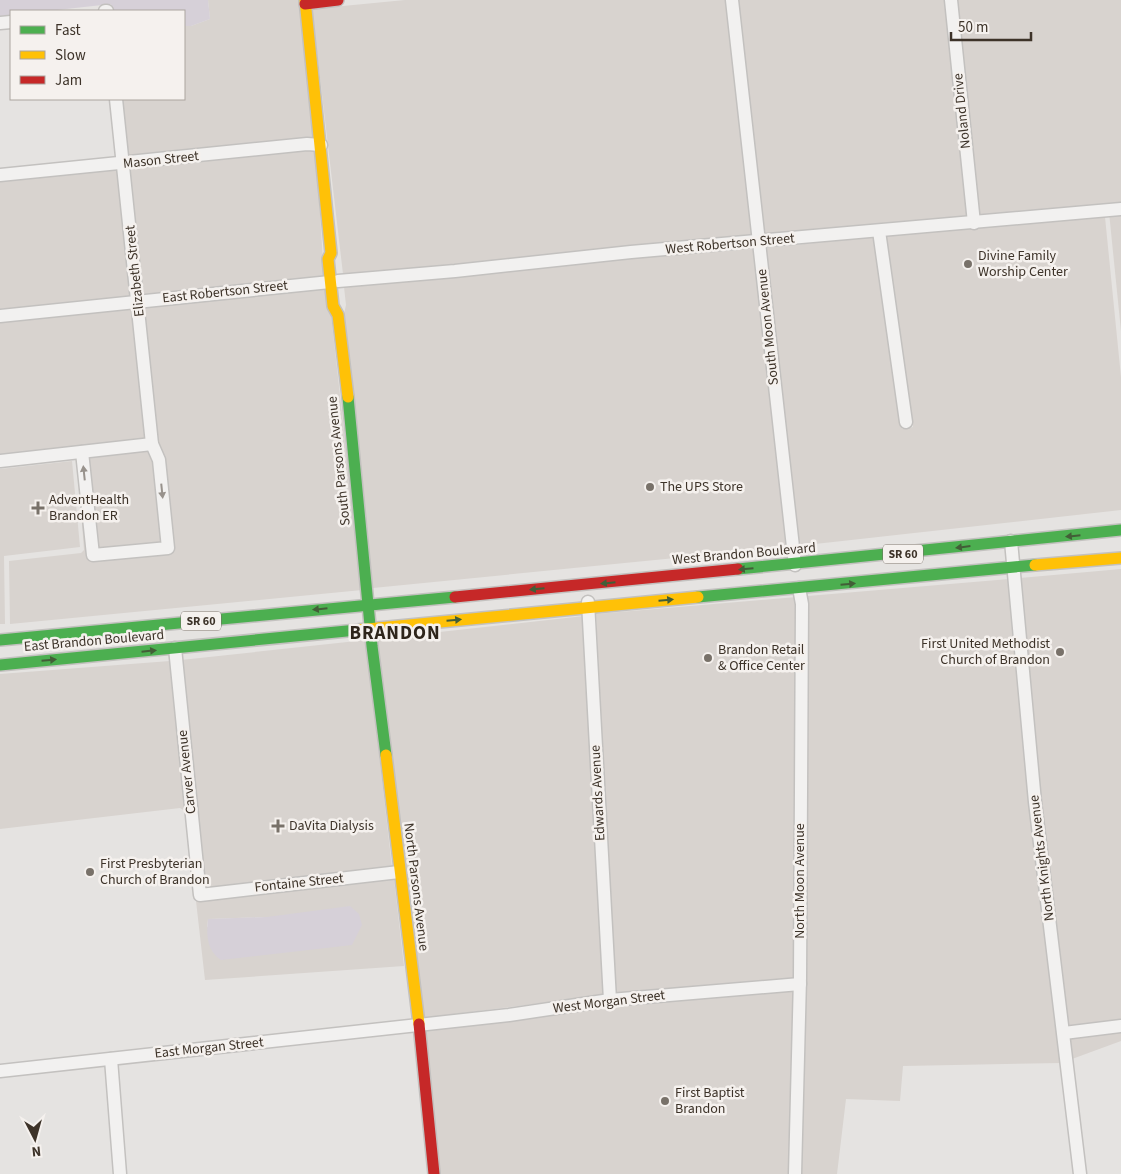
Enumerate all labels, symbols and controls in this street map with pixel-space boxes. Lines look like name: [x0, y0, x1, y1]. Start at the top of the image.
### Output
legend: [10, 10, 185, 100]
scale bar: [951, 10, 1031, 42]
text: 50 m: [958, 17, 988, 38]
text: Fast: [55, 20, 81, 41]
text: Slow: [55, 45, 86, 66]
text: Jam: [55, 70, 82, 91]
street label: Noland Drive: [948, 72, 976, 150]
street label: Mason Street: [122, 146, 200, 174]
street label: Elizabeth Street: [120, 224, 150, 318]
street label: West Robertson Street: [665, 228, 796, 260]
place label: Divine Family Worship Center: [978, 246, 1068, 282]
marker: Divine Family Worship Center: [962, 258, 974, 270]
street label: South Moon Avenue: [752, 268, 784, 386]
street label: East Robertson Street: [161, 275, 289, 309]
street label: South Parsons Avenue: [322, 395, 356, 527]
one-way arrow: [80, 464, 88, 480]
place label: The UPS Store: [660, 477, 743, 497]
marker: The UPS Store: [644, 481, 656, 493]
one-way arrow: [158, 483, 166, 499]
place label: AdventHealth Brandon ER: [49, 490, 129, 526]
marker: AdventHealth Brandon ER: [31, 501, 45, 515]
one-way arrow: [1064, 532, 1080, 540]
street label: West Brandon Boulevard: [671, 538, 817, 570]
one-way arrow: [954, 543, 970, 551]
road number: SR 60: [883, 544, 923, 564]
one-way arrow: [738, 565, 754, 573]
one-way arrow: [600, 579, 616, 587]
one-way arrow: [840, 579, 856, 587]
one-way arrow: [529, 585, 545, 593]
one-way arrow: [658, 596, 674, 604]
one-way arrow: [312, 605, 328, 613]
road number: SR 60: [181, 612, 221, 630]
one-way arrow: [446, 616, 462, 624]
district label: BRANDON: [349, 620, 441, 647]
street label: East Brandon Boulevard: [23, 625, 165, 657]
place label: First United Methodist Church of Brandon: [921, 634, 1050, 670]
place label: Brandon Retail & Office Center: [718, 640, 805, 676]
marker: First United Methodist Church of Brandon: [1054, 646, 1066, 658]
one-way arrow: [141, 647, 157, 655]
marker: Brandon Retail & Office Center: [702, 652, 714, 664]
one-way arrow: [41, 656, 57, 664]
street label: Carver Avenue: [173, 729, 201, 815]
street label: Edwards Avenue: [585, 744, 611, 842]
street label: North Knights Avenue: [1024, 794, 1060, 922]
place label: DaVita Dialysis: [289, 816, 374, 836]
marker: DaVita Dialysis: [271, 819, 285, 833]
street label: North Parsons Avenue: [398, 822, 434, 952]
street label: North Moon Avenue: [790, 823, 810, 939]
place label: First Presbyterian Church of Brandon: [100, 854, 210, 890]
marker: First Presbyterian Church of Brandon: [84, 866, 96, 878]
street label: Fontaine Street: [254, 868, 345, 898]
street label: West Morgan Street: [552, 985, 667, 1019]
street label: East Morgan Street: [154, 1032, 265, 1064]
place label: First Baptist Brandon: [675, 1083, 745, 1119]
marker: First Baptist Brandon: [659, 1095, 671, 1107]
north arrow: [10, 1114, 60, 1164]
text: N: [31, 1141, 42, 1161]

